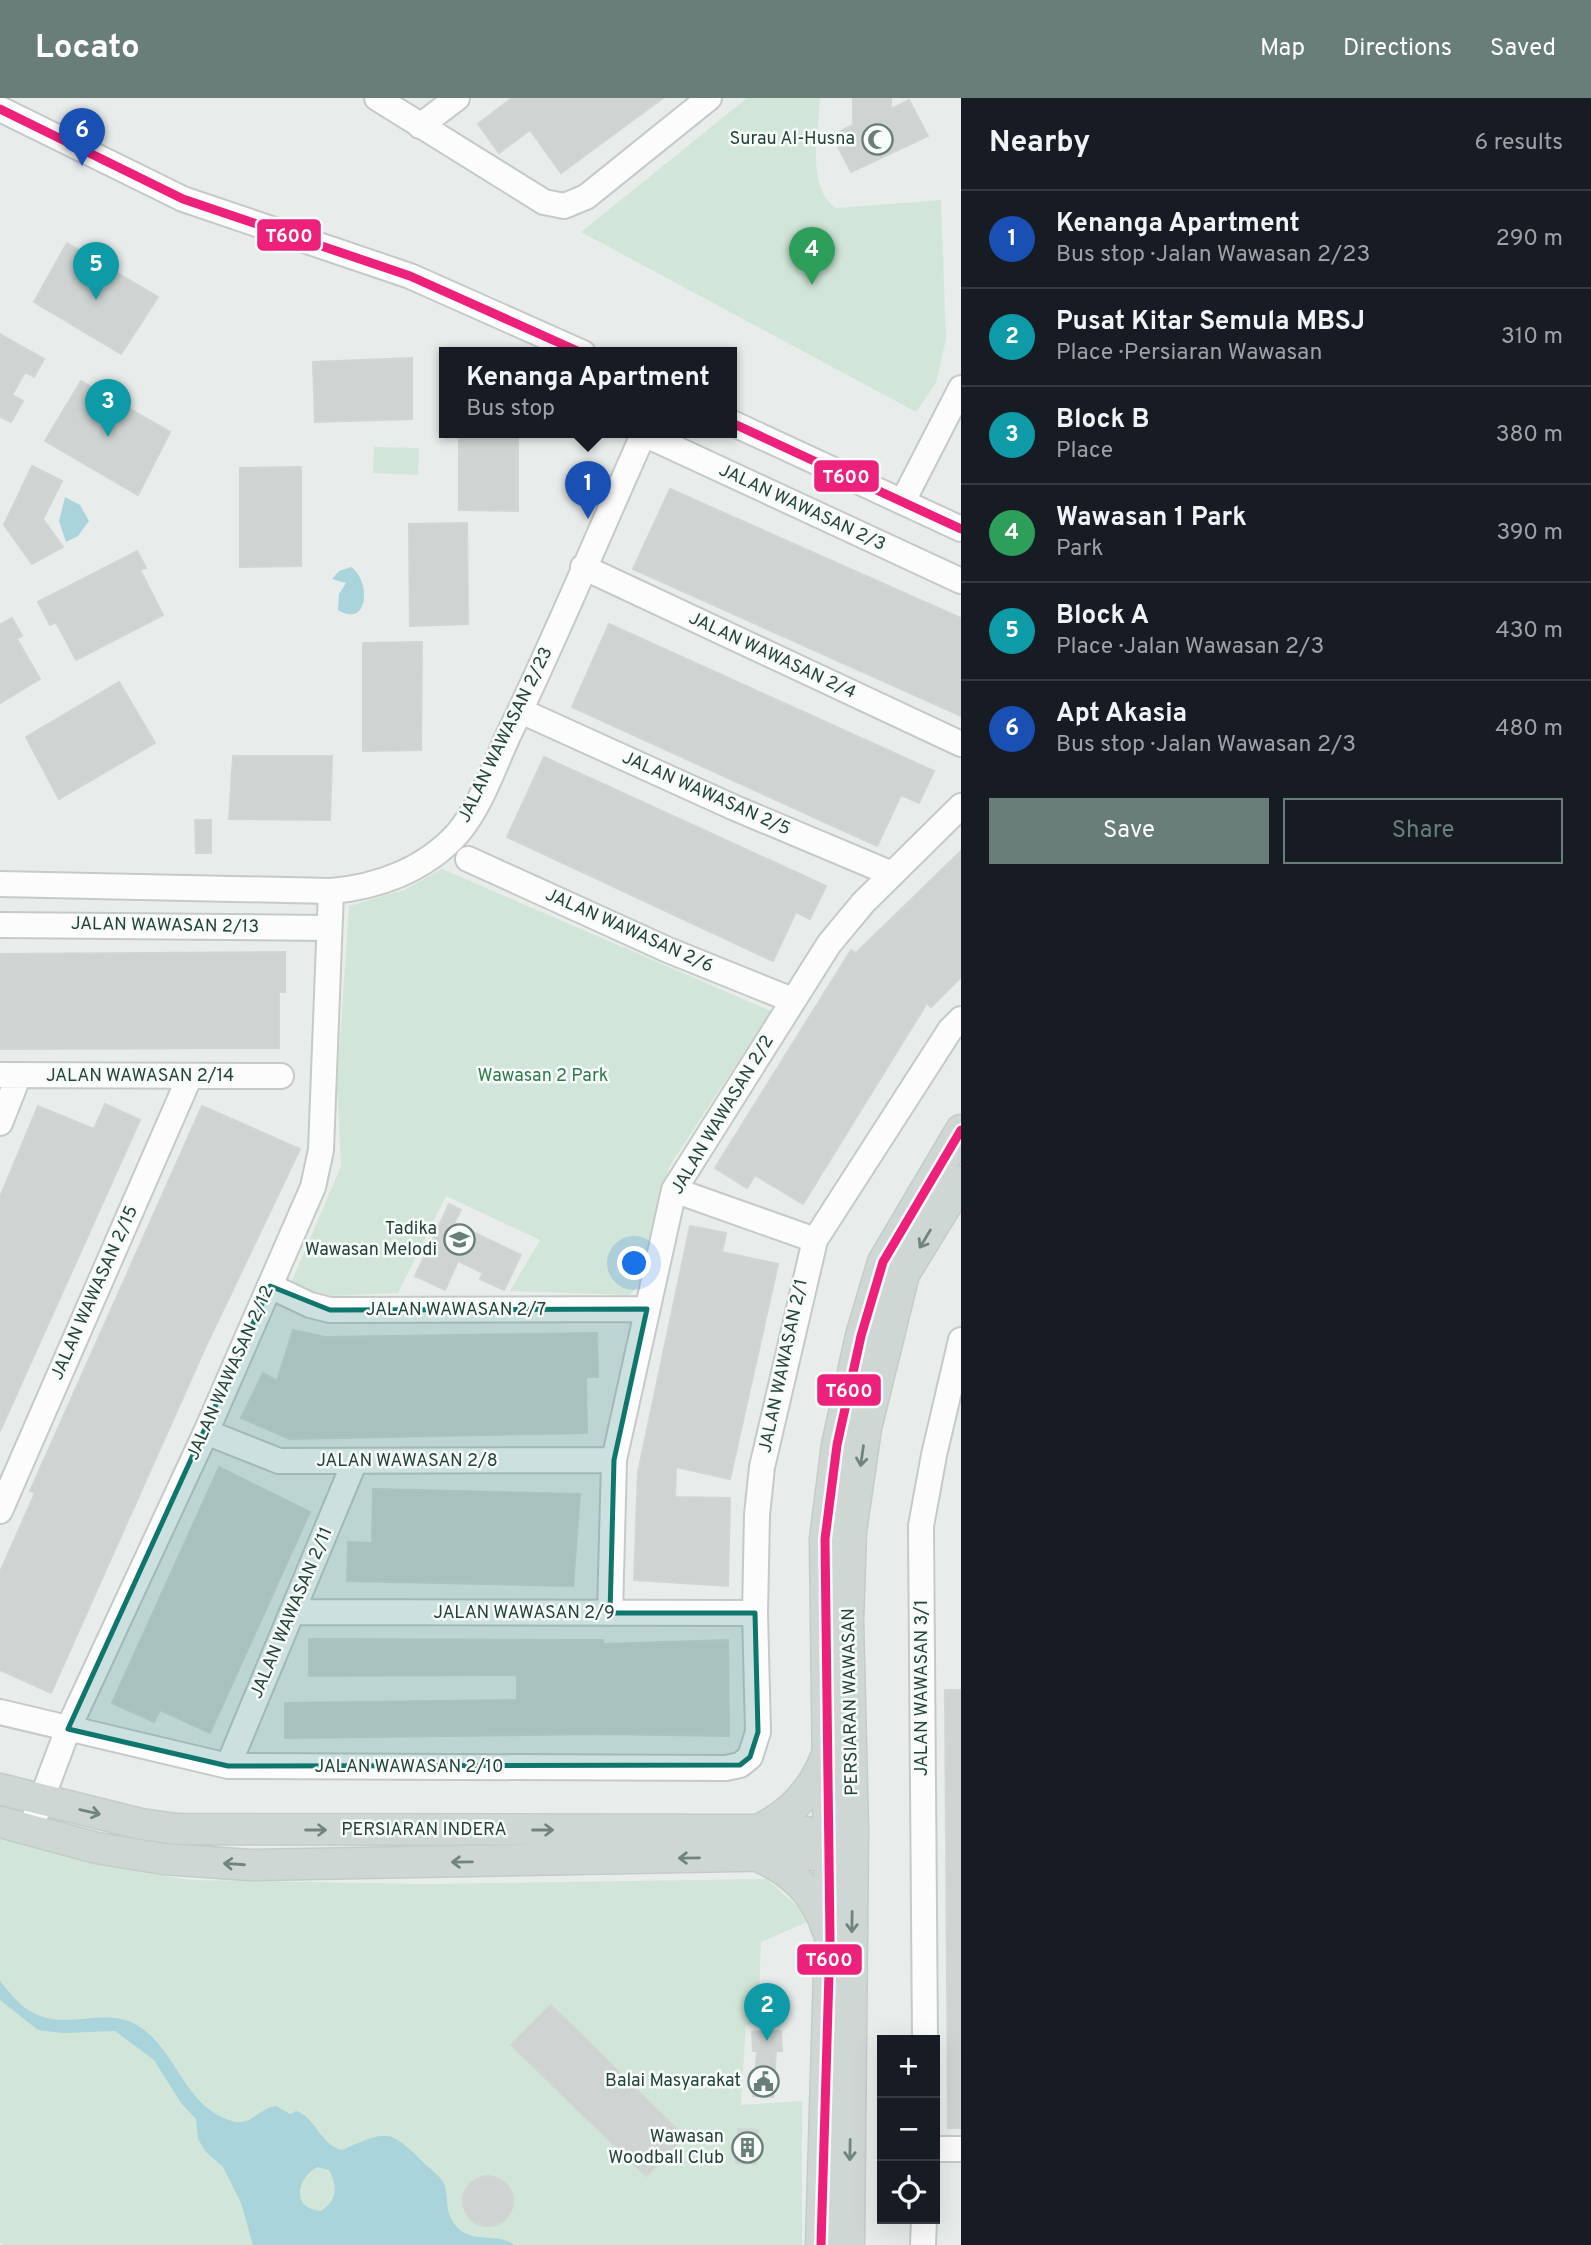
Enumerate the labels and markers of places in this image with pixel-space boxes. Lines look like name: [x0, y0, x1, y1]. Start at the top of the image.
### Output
pin: 6: [59, 108, 105, 166]
mosque icon: Surau Al-Husna: [861, 122, 895, 156]
place label: Surau Al-Husna: [729, 128, 855, 151]
pin: 4: [789, 227, 835, 285]
pin: 5: [73, 242, 119, 300]
pin: 3: [85, 379, 131, 437]
pin: 1: [565, 461, 611, 519]
place label: Tadika Wawasan Melodi: [305, 1218, 437, 1262]
school or university icon: Tadika Wawasan Melodi: [443, 1222, 477, 1256]
pin: 2: [744, 1983, 790, 2041]
public building icon: Balai Masyarakat: [747, 2064, 781, 2098]
place label: Balai Masyarakat: [605, 2070, 741, 2093]
place label: Wawasan Woodball Club: [608, 2126, 724, 2170]
building icon: Wawasan Woodball Club: [730, 2130, 764, 2164]

